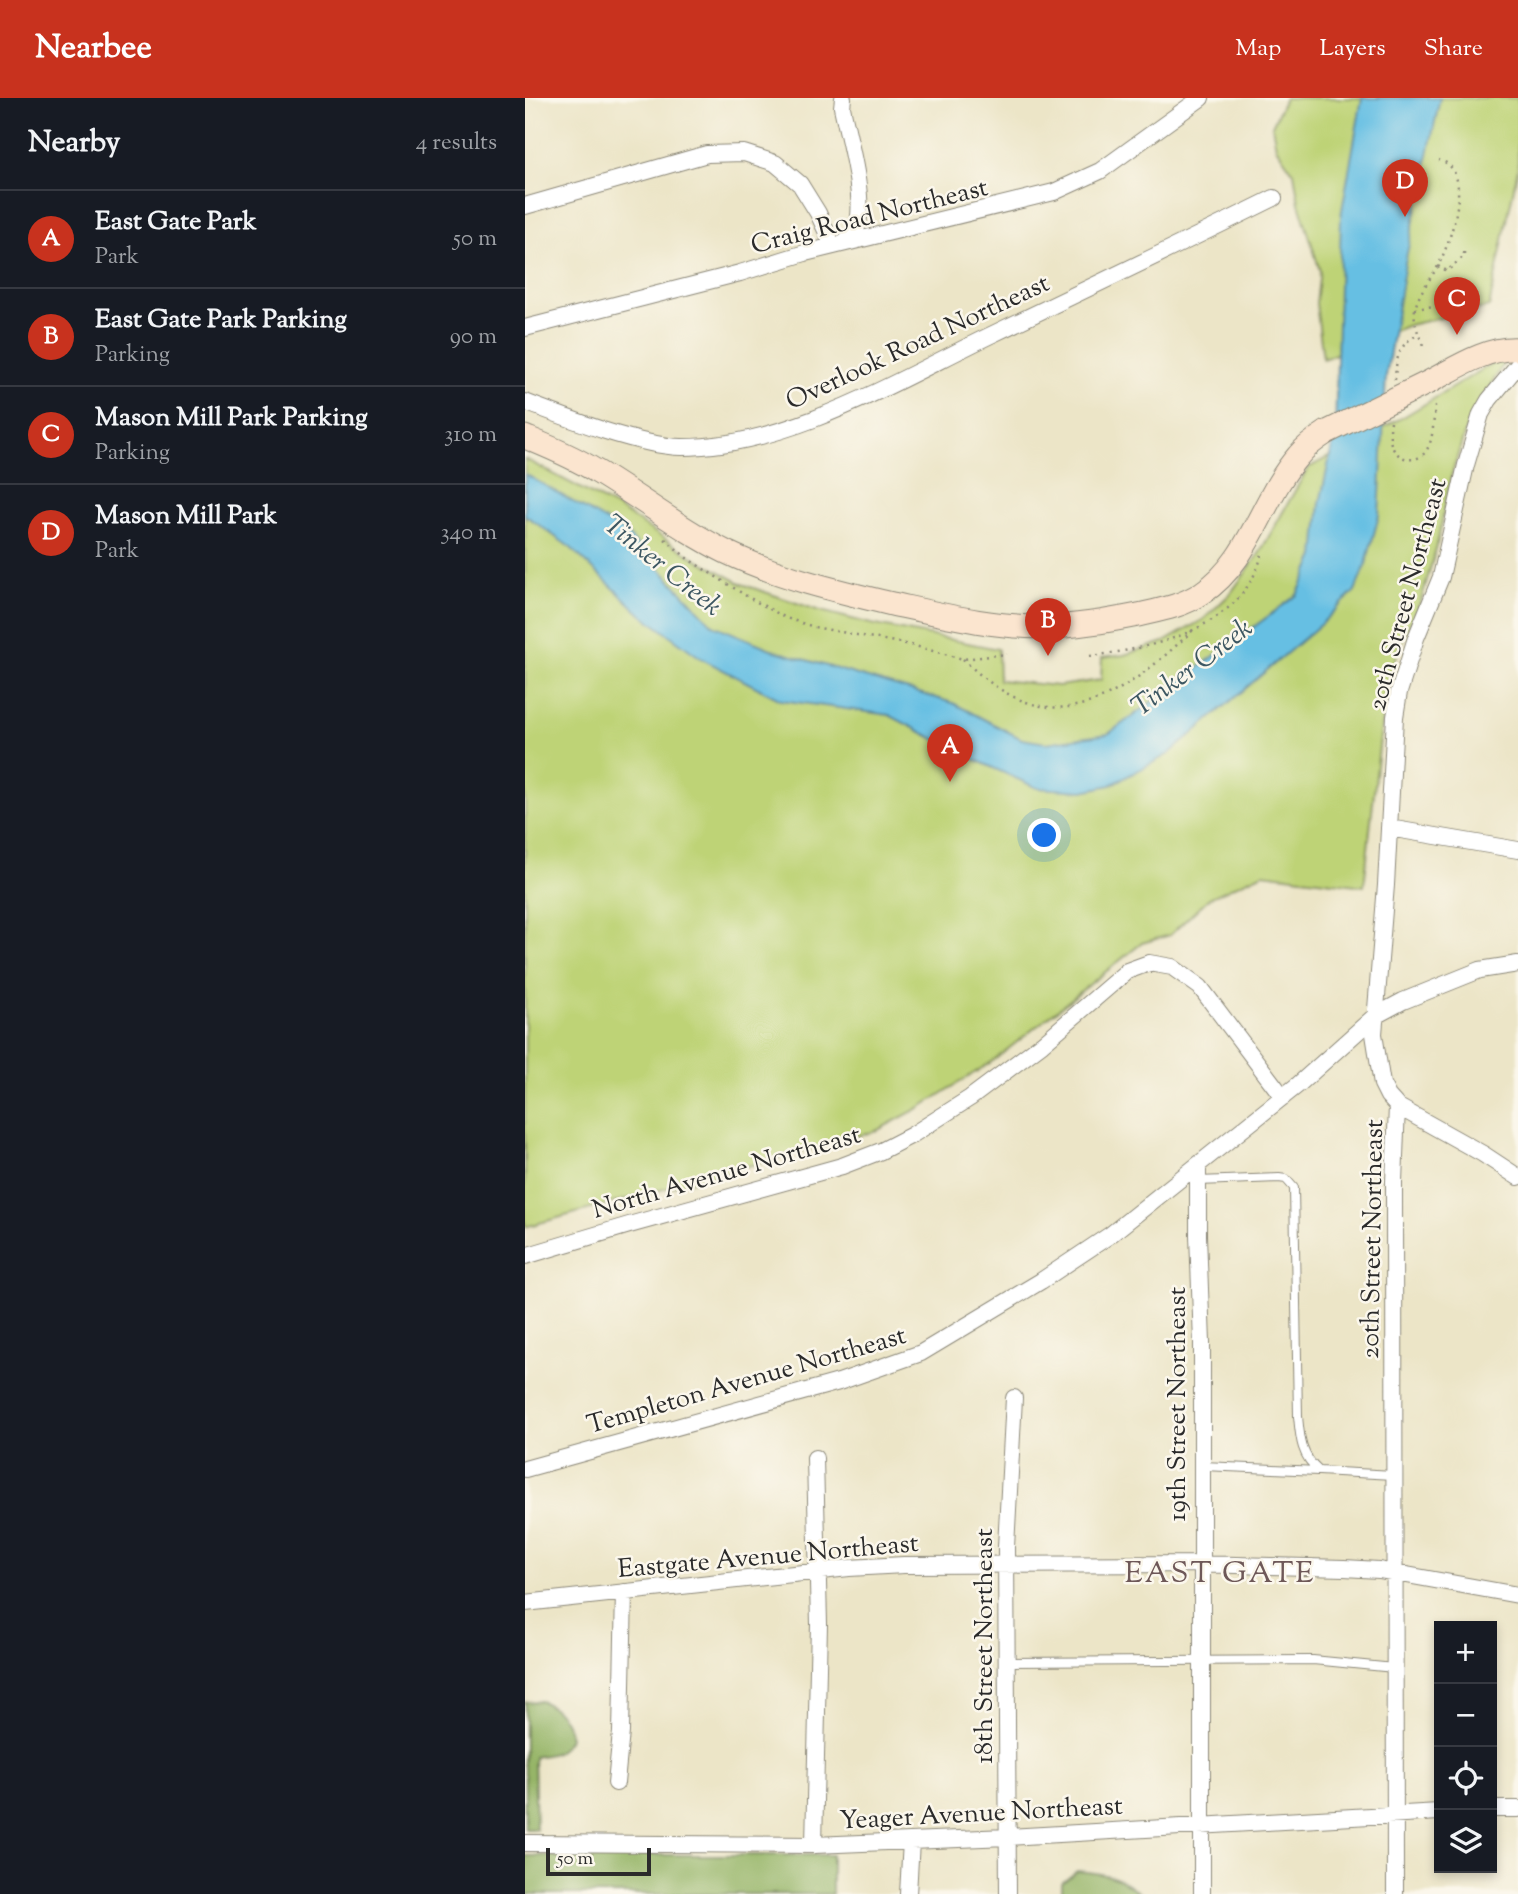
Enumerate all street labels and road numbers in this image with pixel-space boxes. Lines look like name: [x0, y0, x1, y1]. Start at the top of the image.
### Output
street label: Craig Road Northeast: [747, 170, 992, 265]
street label: Overlook Road Northeast: [780, 266, 1056, 421]
street label: 20th Street Northeast: [1360, 474, 1457, 715]
street label: North Avenue Northeast: [588, 1117, 865, 1229]
street label: 20th Street Northeast: [1353, 1119, 1394, 1359]
street label: 19th Street Northeast: [1160, 1286, 1197, 1521]
street label: Templeton Avenue Northeast: [583, 1318, 911, 1445]
street label: Eastgate Avenue Northeast: [616, 1526, 920, 1589]
street label: 18th Street Northeast: [967, 1528, 1004, 1764]
street label: Yeager Avenue Northeast: [839, 1789, 1124, 1840]

